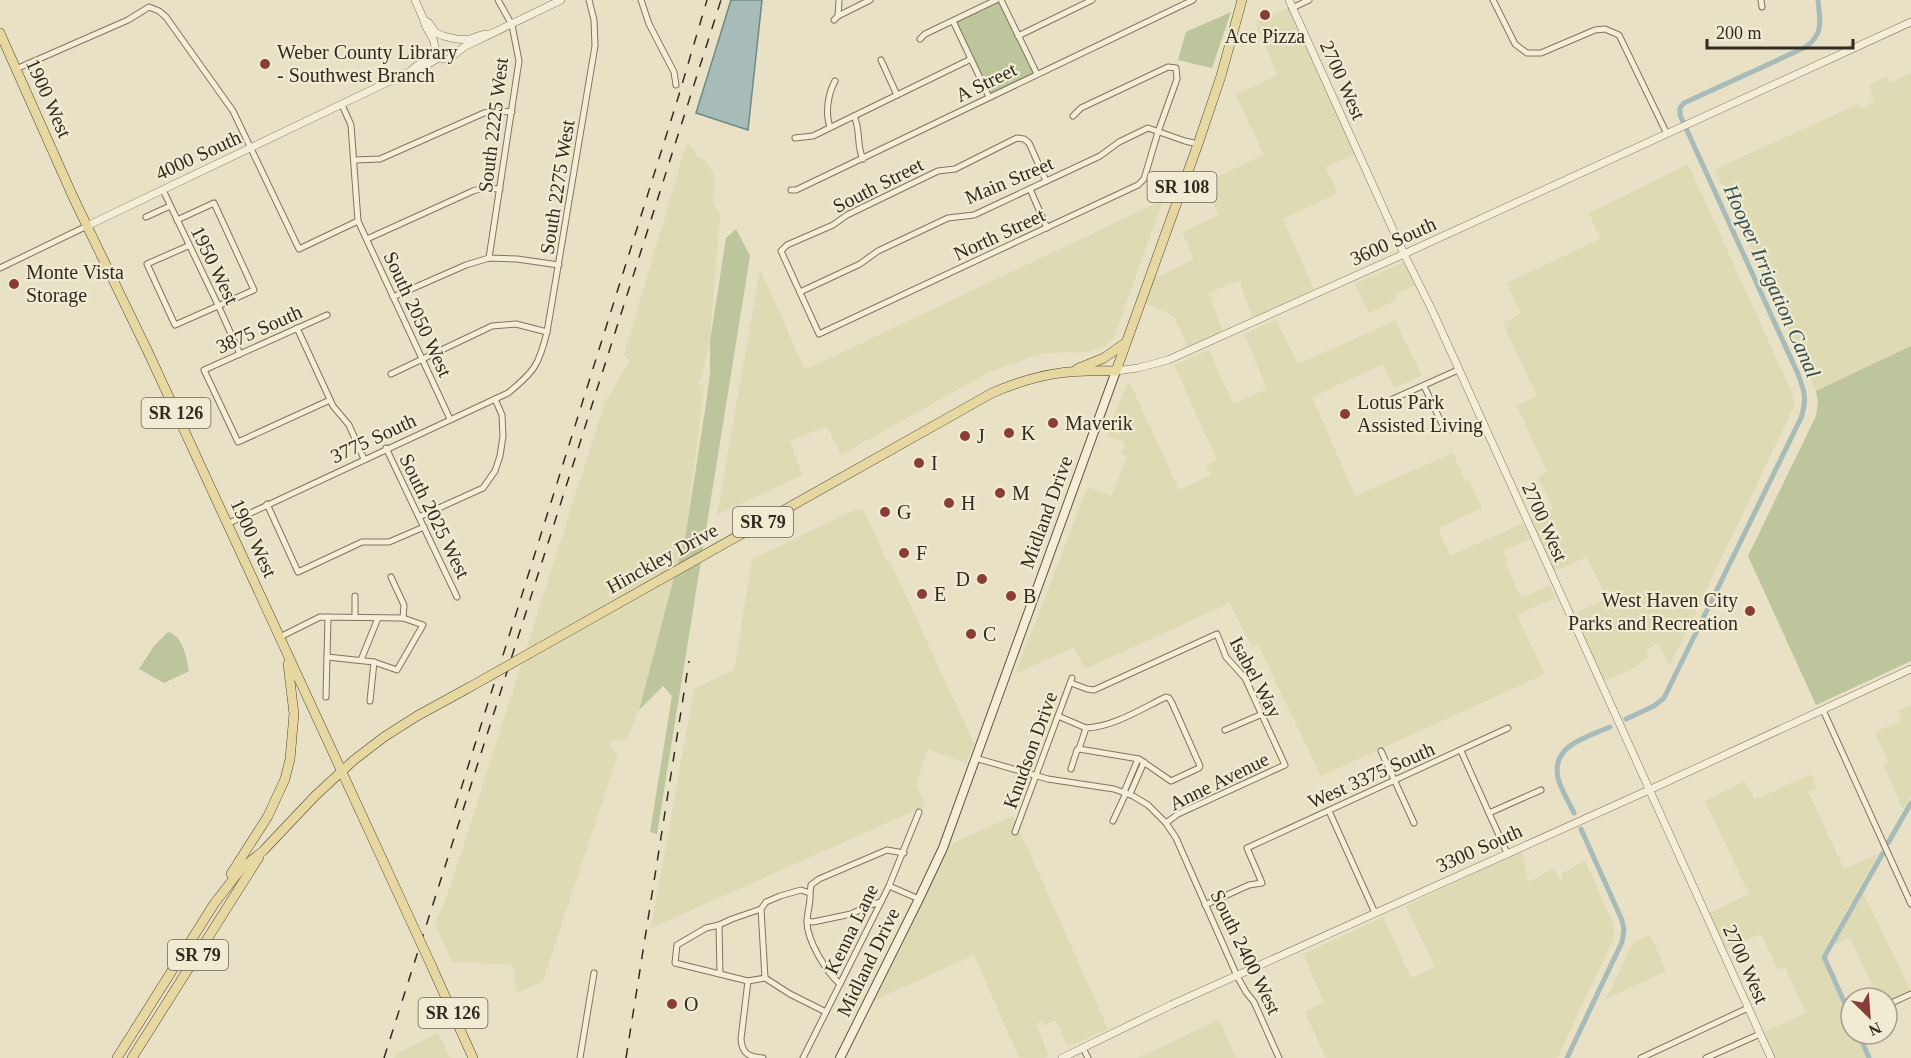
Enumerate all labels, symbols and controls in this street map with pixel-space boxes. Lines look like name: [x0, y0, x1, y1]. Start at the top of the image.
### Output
marker: Ace Pizza: [1258, 8, 1272, 22]
scale bar: [1707, 12, 1852, 50]
text: 200 m: [1716, 23, 1762, 43]
place label: Ace Pizza: [1225, 25, 1305, 47]
street label: 2700 West: [1316, 37, 1370, 123]
place label: Weber County Library - Southwest Branch: [277, 41, 458, 86]
street label: 1900 West: [22, 55, 76, 141]
street label: South 2225 West: [474, 56, 512, 194]
marker: Weber County Library - Southwest Branch: [258, 57, 272, 71]
street label: A Street: [952, 58, 1020, 106]
street label: South 2275 West: [536, 118, 579, 256]
street label: 4000 South: [152, 126, 244, 184]
street label: Main Street: [961, 151, 1057, 208]
street label: South Street: [829, 153, 927, 217]
road number: SR 108: [1148, 172, 1216, 202]
water label: Hooper Irrigation Canal: [1718, 180, 1826, 381]
street label: North Street: [950, 203, 1049, 265]
street label: 3600 South: [1347, 212, 1439, 270]
street label: 1950 West: [187, 222, 244, 308]
street label: South 2050 West: [379, 248, 457, 381]
place label: Monte Vista Storage: [26, 261, 124, 307]
marker: Monte Vista Storage: [7, 277, 21, 291]
street label: 3875 South: [213, 300, 305, 358]
place label: Lotus Park Assisted Living: [1357, 391, 1483, 437]
road number: SR 126: [142, 398, 210, 428]
marker: Lotus Park Assisted Living: [1338, 407, 1352, 421]
street label: 3775 South: [327, 409, 419, 467]
place label: Maverik: [1065, 412, 1133, 434]
marker: Maverik: [1046, 416, 1060, 430]
place label: K: [1021, 422, 1036, 444]
place label: J: [977, 425, 985, 447]
marker: K: [1002, 426, 1016, 440]
marker: J: [958, 429, 972, 443]
street label: South 2025 West: [395, 450, 475, 582]
place label: I: [931, 452, 938, 474]
street label: Midland Drive: [1015, 453, 1077, 571]
marker: I: [912, 456, 926, 470]
street label: 2700 West: [1518, 479, 1572, 565]
place label: M: [1012, 482, 1030, 504]
marker: M: [993, 486, 1007, 500]
place label: H: [961, 492, 975, 514]
street label: 1900 West: [226, 495, 282, 581]
marker: H: [942, 496, 956, 510]
place label: G: [897, 501, 911, 523]
marker: G: [878, 505, 892, 519]
road number: SR 79: [733, 507, 793, 537]
street label: Hinckley Drive: [603, 518, 722, 599]
place label: F: [916, 542, 927, 564]
marker: F: [897, 546, 911, 560]
place label: D: [956, 568, 970, 590]
marker: D: [975, 572, 989, 586]
place label: E: [934, 583, 946, 605]
place label: B: [1023, 585, 1036, 607]
marker: E: [915, 587, 929, 601]
marker: B: [1004, 589, 1018, 603]
place label: West Haven City Parks and Recreation: [1568, 589, 1738, 634]
marker: West Haven City Parks and Recreation: [1743, 604, 1757, 618]
place label: C: [983, 623, 996, 645]
marker: C: [964, 627, 978, 641]
street label: Isabel Way: [1225, 633, 1286, 722]
street label: Knudson Drive: [999, 688, 1061, 811]
street label: West 3375 South: [1304, 737, 1438, 813]
street label: Anne Avenue: [1166, 747, 1272, 815]
street label: 3300 South: [1433, 819, 1525, 877]
street label: Kenna Lane: [820, 880, 882, 977]
street label: South 2400 West: [1206, 886, 1286, 1018]
street label: Midland Drive: [832, 904, 904, 1020]
street label: 2700 West: [1719, 921, 1773, 1007]
road number: SR 79: [168, 940, 228, 970]
north arrow: [1839, 986, 1899, 1046]
place label: O: [684, 993, 698, 1015]
marker: O: [665, 997, 679, 1011]
road number: SR 126: [418, 998, 488, 1028]
text: N: [1866, 1019, 1884, 1039]

